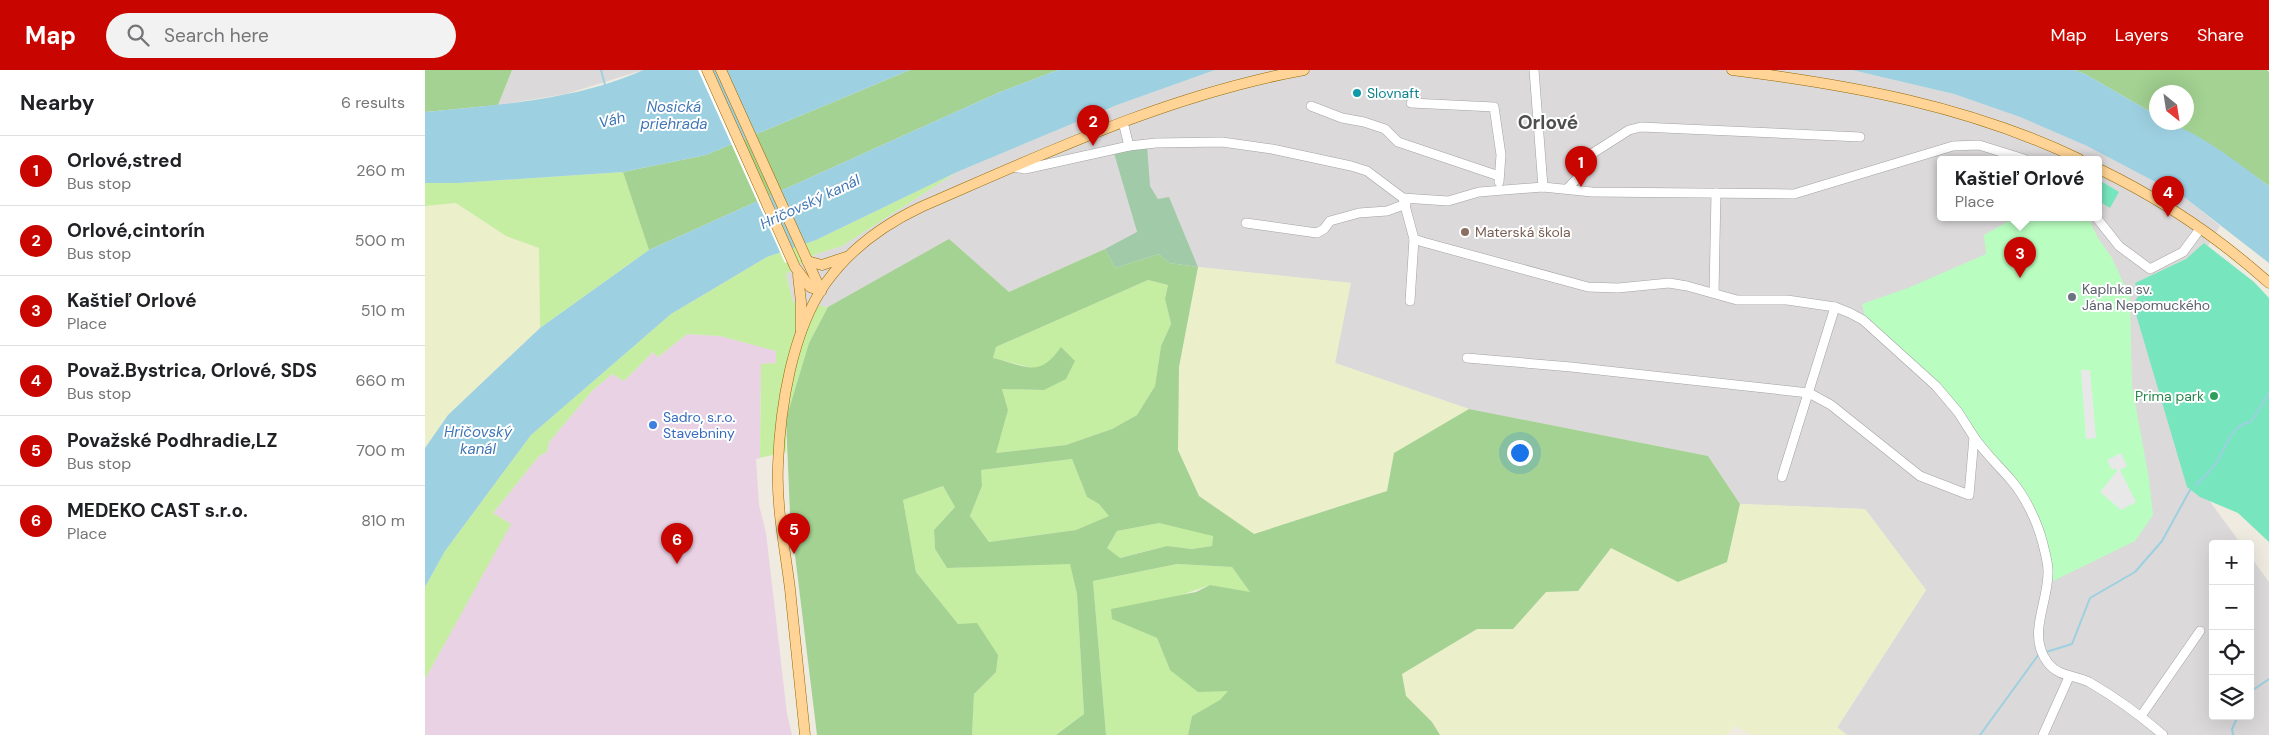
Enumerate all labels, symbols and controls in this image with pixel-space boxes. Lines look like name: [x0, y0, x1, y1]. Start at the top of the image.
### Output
search box: [106, 13, 456, 58]
text: Map: [25, 20, 76, 51]
icon: search: [124, 21, 152, 49]
text: Search here: [164, 23, 269, 48]
text: Map: [2051, 23, 2087, 47]
text: Layers: [2115, 23, 2169, 47]
text: Share: [2197, 23, 2244, 47]
place label: Slovnaft: [1367, 84, 1419, 102]
north arrow: [2149, 85, 2194, 130]
marker: Slovnaft: [1351, 87, 1363, 99]
text: Nearby: [20, 89, 94, 117]
text: 6 results: [341, 92, 405, 113]
water label: Nosická priehrada: [639, 97, 708, 134]
pin: 2: [1077, 105, 1109, 146]
water label: Váh: [597, 107, 628, 133]
district label: Orlové: [1518, 110, 1578, 135]
pin: 1: [1565, 146, 1597, 187]
text: Orlové,stred: [67, 148, 182, 173]
popup: [1937, 156, 2102, 221]
text: 1: [33, 160, 39, 181]
text: 260 m: [356, 160, 405, 181]
text: Kaštieľ Orlové: [1955, 166, 2084, 191]
water label: Hričovský kanál: [757, 170, 864, 234]
text: Bus stop: [67, 173, 131, 194]
pin: 4: [2152, 176, 2184, 217]
text: Place: [1955, 191, 1994, 212]
text: Orlové,cintorín: [67, 218, 205, 243]
place label: Materská škola: [1475, 223, 1571, 241]
marker: Materská škola: [1459, 226, 1471, 238]
text: 2: [31, 230, 41, 251]
text: 500 m: [355, 230, 405, 251]
pin: 3: [2004, 237, 2036, 278]
text: Bus stop: [67, 243, 131, 264]
place label: Kaplnka sv. Jána Nepomuckého: [2082, 280, 2210, 314]
text: Kaštieľ Orlové: [67, 288, 197, 313]
marker: Kaplnka sv. Jána Nepomuckého: [2066, 291, 2078, 303]
text: 3: [31, 300, 41, 321]
text: 510 m: [361, 300, 405, 321]
text: Place: [67, 313, 107, 334]
text: Považ.Bystrica, Orlové, SDS: [67, 358, 317, 383]
text: 4: [31, 370, 41, 391]
text: 660 m: [355, 370, 405, 391]
text: Bus stop: [67, 383, 131, 404]
place label: Prima park: [2135, 387, 2204, 405]
marker: Prima park: [2208, 390, 2220, 402]
place label: Sadro, s.r.o. Stavebniny: [663, 408, 735, 442]
marker: Sadro, s.r.o. Stavebniny: [647, 419, 659, 431]
water label: Hričovský kanál: [444, 422, 513, 459]
text: Považské Podhradie,LZ: [67, 428, 277, 453]
text: 5: [31, 440, 41, 461]
text: 700 m: [356, 440, 405, 461]
your location: [1507, 440, 1533, 466]
text: Bus stop: [67, 453, 131, 474]
text: MEDEKO CAST s.r.o.: [67, 498, 248, 523]
text: 6: [31, 510, 41, 531]
text: 810 m: [361, 510, 405, 531]
pin: 5: [778, 513, 810, 554]
text: Place: [67, 523, 107, 544]
pin: 6: [661, 523, 693, 564]
map controls: [2209, 540, 2254, 720]
button: +: [2209, 540, 2254, 585]
button: −: [2209, 585, 2254, 630]
button: locate: [2209, 630, 2254, 675]
button: layers: [2209, 675, 2254, 720]

